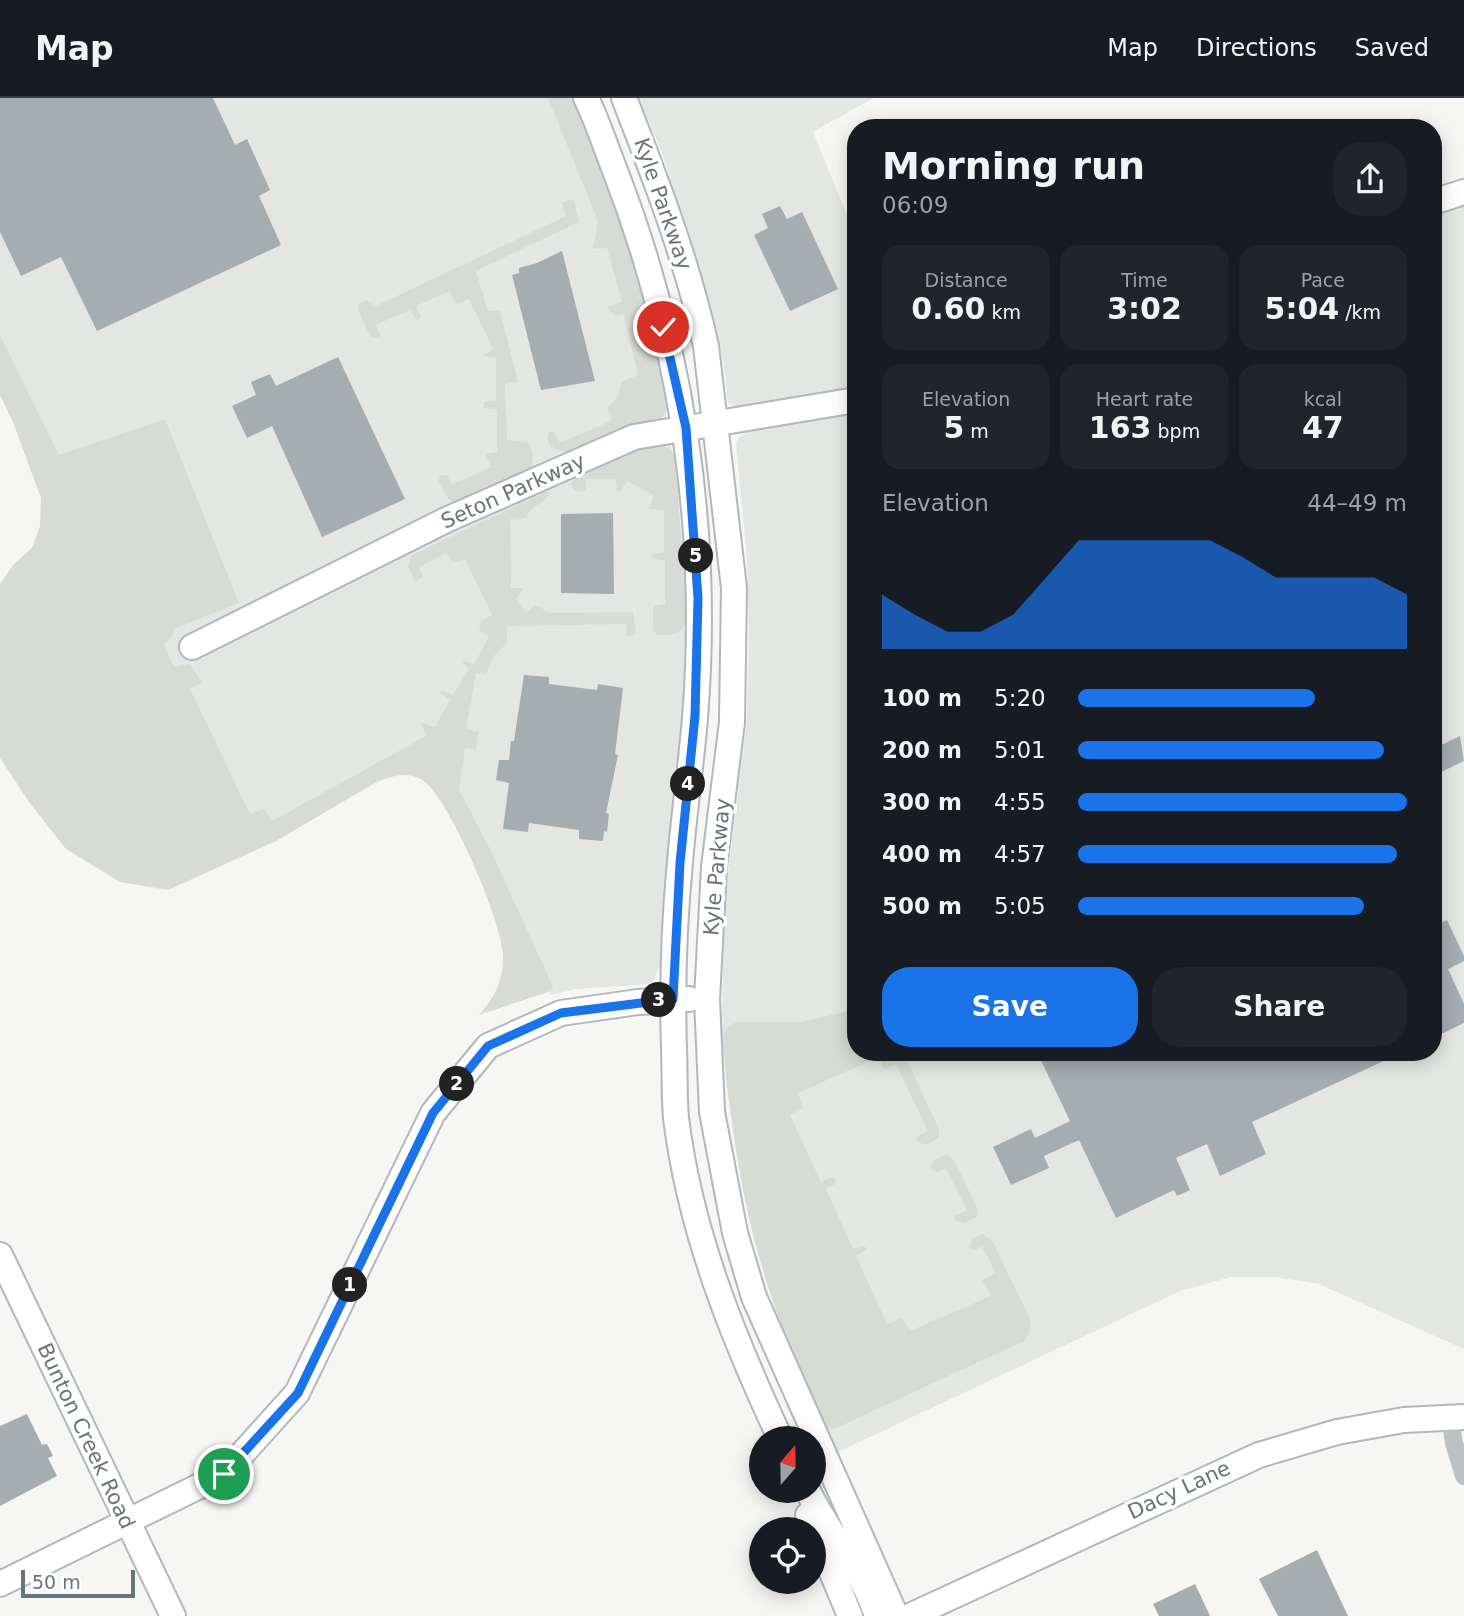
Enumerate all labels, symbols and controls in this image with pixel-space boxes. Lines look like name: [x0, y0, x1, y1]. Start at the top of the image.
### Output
text: Map: [35, 29, 114, 68]
text: Map: [1107, 34, 1158, 62]
text: Directions: [1196, 34, 1317, 62]
text: Saved: [1355, 34, 1429, 62]
street label: Kyle Parkway: [629, 135, 697, 273]
button: share: [1333, 142, 1407, 216]
text: Morning run: [882, 144, 1145, 188]
text: 06:09: [882, 192, 948, 218]
text: Distance: [925, 269, 1008, 291]
text: Time: [1121, 269, 1168, 291]
text: Pace: [1301, 269, 1345, 291]
text: 0.60: [911, 291, 985, 326]
text: 3:02: [1107, 291, 1182, 326]
text: 5:04: [1265, 291, 1339, 326]
pin: [633, 297, 693, 357]
text: km: [985, 301, 1021, 323]
text: /km: [1339, 301, 1381, 323]
icon: check: [644, 308, 682, 346]
text: Elevation: [922, 388, 1010, 410]
text: Heart rate: [1096, 388, 1193, 410]
text: kcal: [1304, 388, 1342, 410]
text: 5: [943, 410, 964, 445]
text: 163: [1089, 410, 1151, 445]
text: 47: [1302, 410, 1344, 445]
text: m: [964, 420, 989, 442]
text: bpm: [1151, 420, 1200, 442]
street label: Seton Parkway: [437, 448, 589, 534]
text: Elevation: [882, 490, 989, 516]
text: 44–49 m: [1307, 490, 1407, 516]
pin: 5: [678, 538, 714, 574]
text: 5: [689, 544, 702, 566]
text: 100 m: [882, 685, 962, 711]
text: 5:20: [994, 685, 1046, 711]
text: 200 m: [882, 737, 962, 763]
text: 5:01: [994, 737, 1046, 763]
pin: 4: [670, 766, 706, 802]
text: 4: [681, 772, 694, 794]
text: 300 m: [882, 789, 962, 815]
text: 4:55: [994, 789, 1046, 815]
street label: Kyle Parkway: [699, 797, 735, 937]
text: 400 m: [882, 841, 962, 867]
text: 4:57: [994, 841, 1046, 867]
text: 500 m: [882, 893, 962, 919]
text: 5:05: [994, 893, 1046, 919]
button: Save: [882, 967, 1138, 1047]
button: Share: [1152, 967, 1407, 1047]
pin: 3: [642, 982, 676, 1018]
text: 3: [652, 988, 665, 1010]
pin: 2: [440, 1066, 475, 1102]
text: 2: [450, 1072, 463, 1094]
pin: 1: [332, 1268, 368, 1302]
text: 1: [343, 1273, 356, 1295]
street label: Bunton Creek Road: [32, 1339, 140, 1533]
north arrow: [749, 1426, 826, 1503]
map controls: [749, 1426, 826, 1594]
pin: [194, 1444, 254, 1504]
icon: arrive: [205, 1455, 243, 1493]
street label: Dacy Lane: [1124, 1456, 1234, 1524]
button: locate: [749, 1517, 826, 1594]
scale bar: [21, 1567, 135, 1599]
text: 50 m: [32, 1571, 81, 1593]

